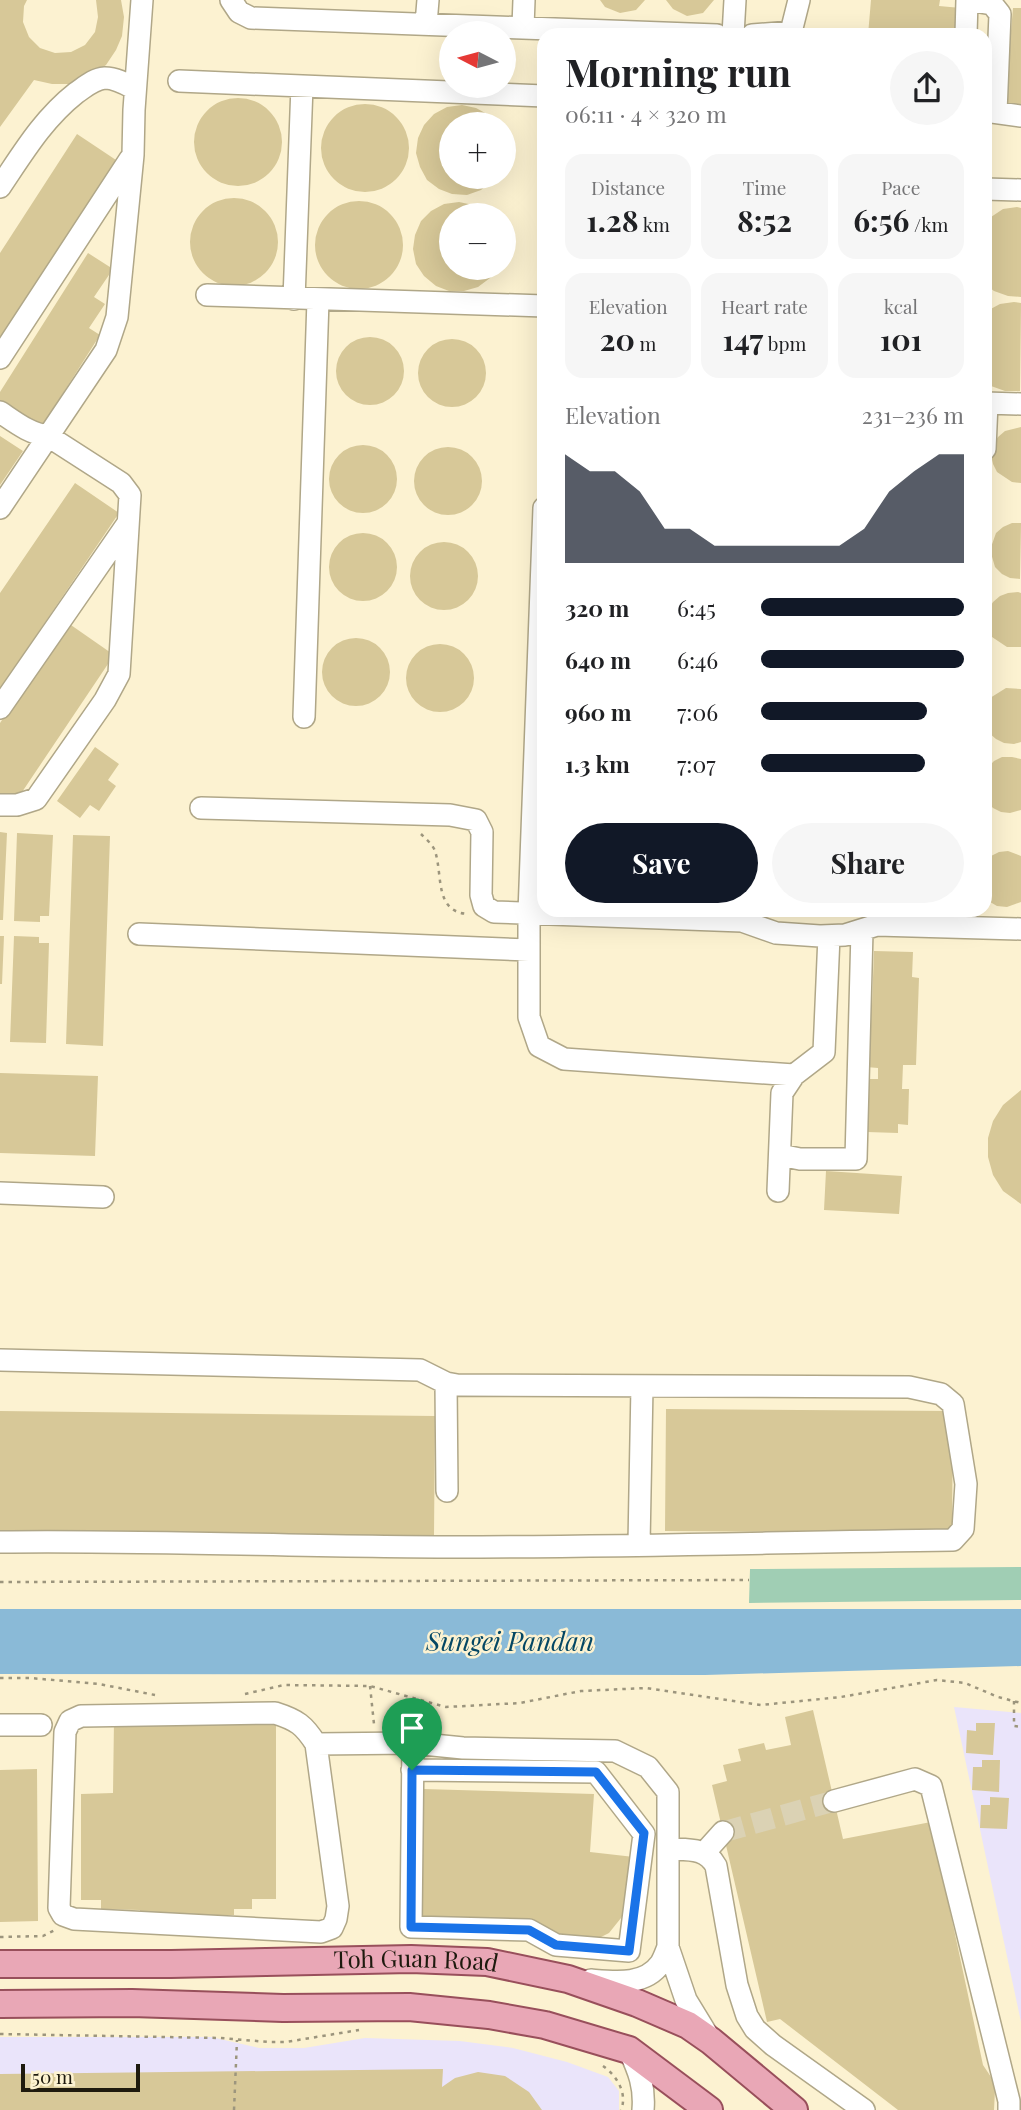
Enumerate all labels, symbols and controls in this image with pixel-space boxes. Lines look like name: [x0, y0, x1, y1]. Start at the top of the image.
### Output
north arrow: [439, 21, 516, 98]
map controls: [439, 21, 516, 280]
text: Morning run: [565, 46, 791, 97]
button: share: [890, 51, 964, 125]
text: 06:11 · 4 × 320 m: [565, 98, 727, 129]
button: +: [439, 112, 516, 189]
text: Distance: [591, 174, 665, 200]
text: Time: [743, 174, 786, 200]
text: Pace: [881, 174, 920, 200]
text: 1.28: [586, 200, 638, 240]
text: 8:52: [737, 200, 792, 240]
text: 6:56: [853, 200, 909, 240]
button: −: [439, 203, 516, 280]
text: km: [638, 211, 670, 237]
text: /km: [909, 211, 948, 237]
text: Elevation: [589, 293, 668, 319]
text: Heart rate: [721, 293, 808, 319]
text: kcal: [884, 293, 918, 319]
text: 20: [600, 319, 635, 359]
text: 147: [723, 319, 763, 359]
text: 101: [880, 319, 922, 359]
text: m: [635, 330, 656, 356]
text: bpm: [763, 330, 806, 356]
text: Elevation: [565, 399, 661, 430]
text: 231–236 m: [862, 399, 964, 430]
text: 320 m: [565, 592, 629, 623]
text: 6:45: [677, 592, 716, 623]
text: 640 m: [565, 644, 631, 675]
text: 6:46: [677, 644, 718, 675]
text: 960 m: [565, 696, 632, 727]
text: 7:06: [677, 696, 718, 727]
text: 1.3 km: [565, 748, 630, 779]
text: 7:07: [677, 748, 716, 779]
button: Save: [565, 823, 758, 903]
button: Share: [772, 823, 964, 903]
water label: Sungei Pandan: [425, 1623, 594, 1658]
pin: [382, 1698, 442, 1770]
icon: arrive: [393, 1709, 431, 1747]
street label: Toh Guan Road: [333, 1941, 502, 1978]
scale bar: [21, 2061, 140, 2093]
text: 50 m: [32, 2063, 73, 2089]

